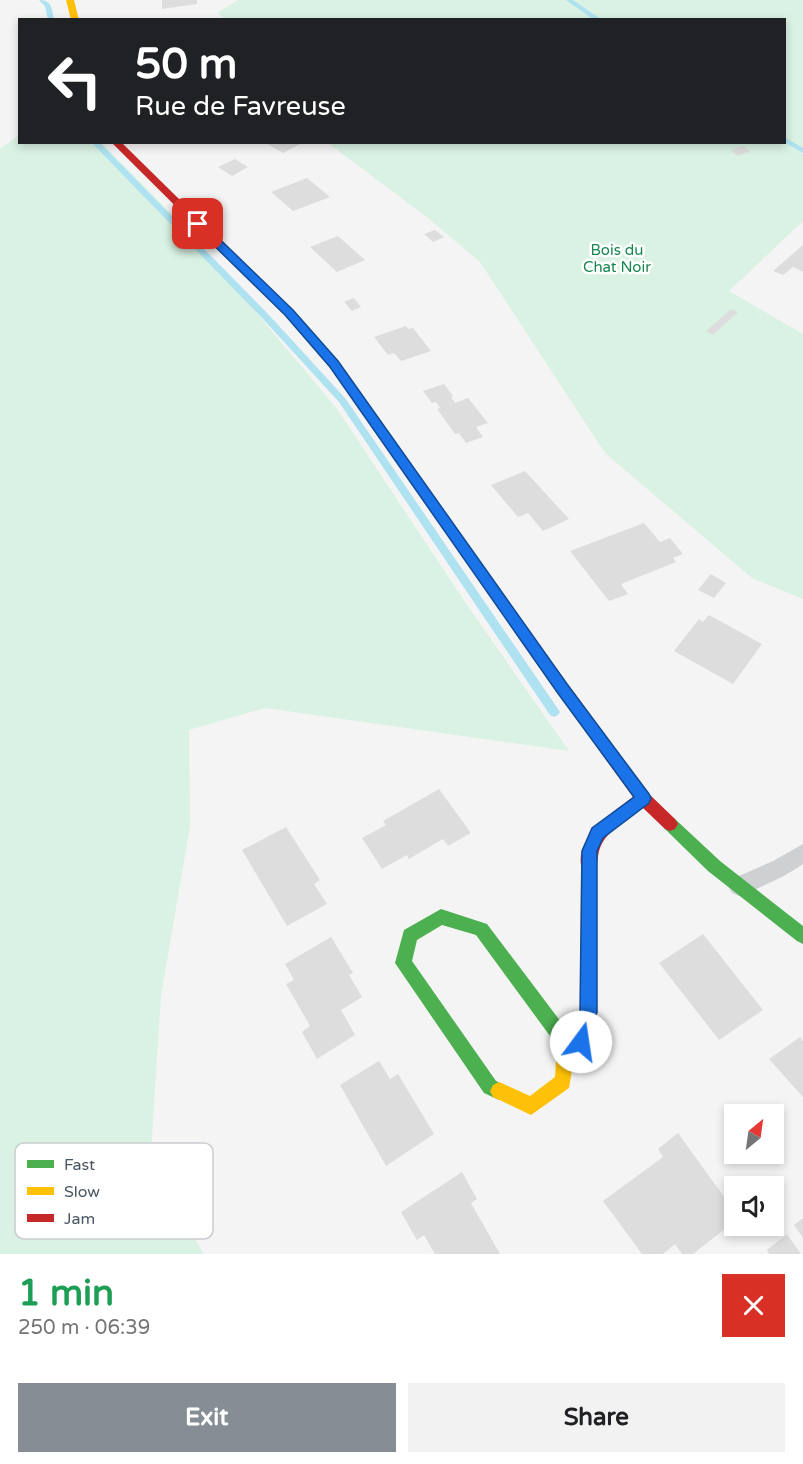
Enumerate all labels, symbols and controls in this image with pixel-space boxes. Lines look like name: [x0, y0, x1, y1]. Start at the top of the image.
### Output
text: 50 m: [135, 39, 237, 90]
icon: left: [36, 42, 114, 120]
text: Rue de Favreuse: [135, 90, 346, 123]
pin: [172, 198, 223, 249]
icon: arrive: [181, 207, 214, 240]
park label: Bois du Chat Noir: [583, 241, 651, 276]
position arrow: [549, 1010, 613, 1074]
north arrow: [724, 1104, 784, 1164]
map controls: [724, 1104, 784, 1236]
legend: [15, 1143, 213, 1239]
text: Fast: [64, 1155, 95, 1175]
button: sound: [724, 1176, 784, 1236]
text: Slow: [64, 1182, 100, 1202]
text: Jam: [64, 1209, 95, 1229]
text: 1 min: [18, 1272, 114, 1315]
button: close: [722, 1274, 785, 1337]
text: 250 m · 06:39: [18, 1316, 150, 1340]
button: Exit: [18, 1383, 396, 1452]
button: Share: [408, 1383, 785, 1452]

